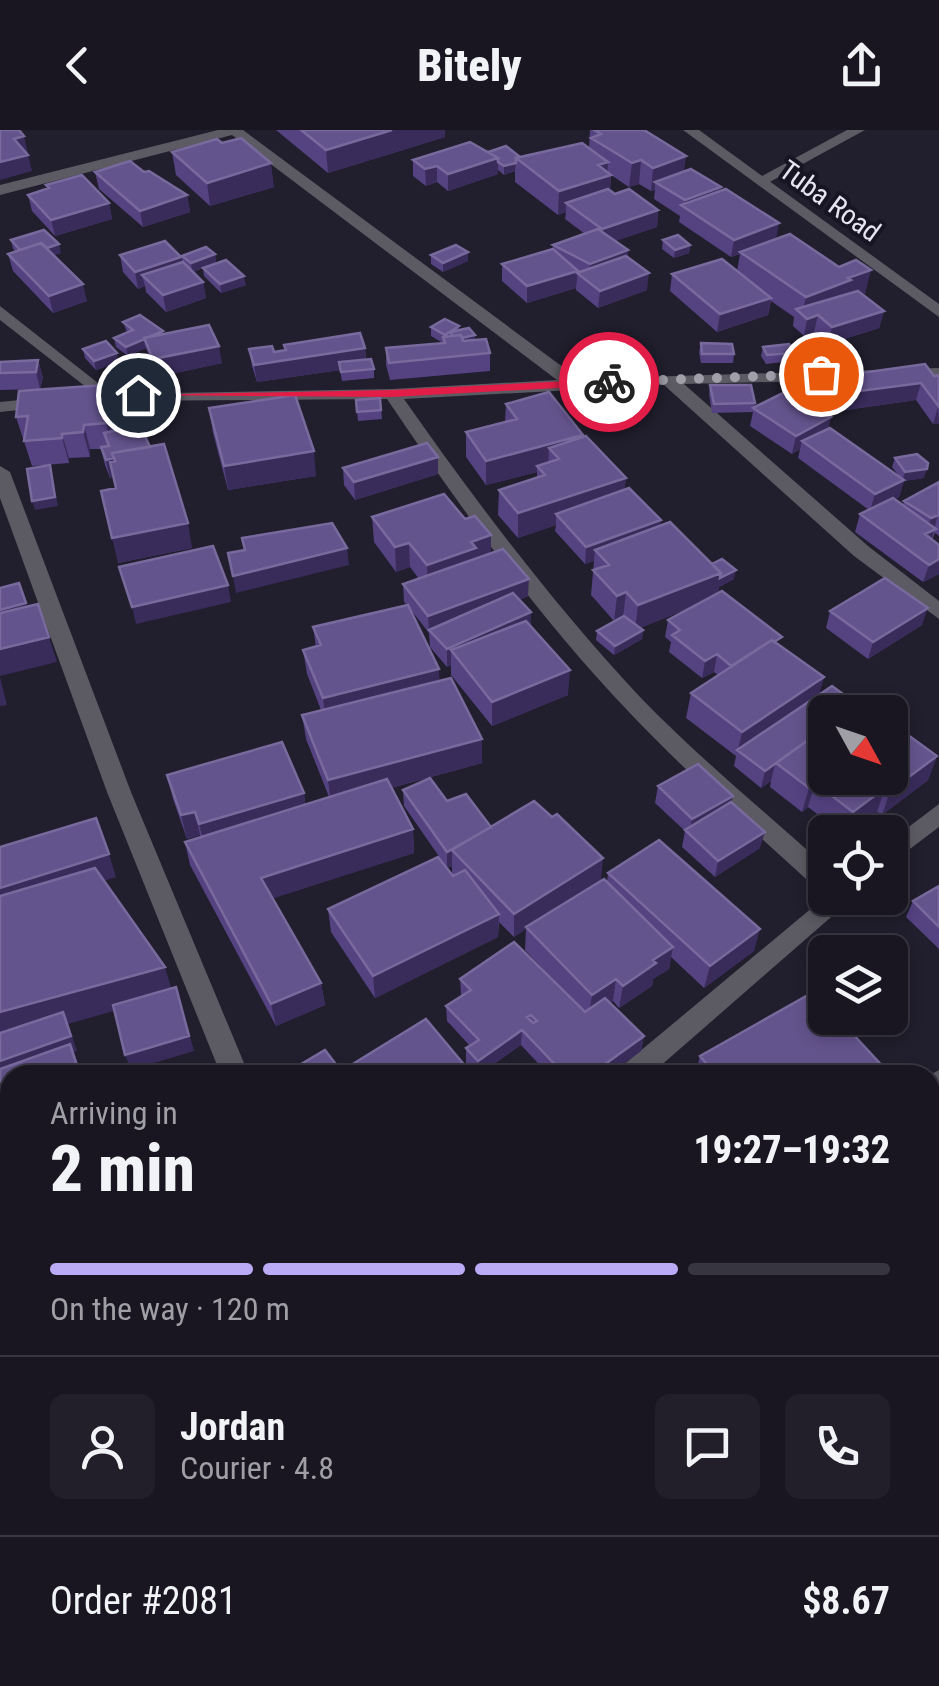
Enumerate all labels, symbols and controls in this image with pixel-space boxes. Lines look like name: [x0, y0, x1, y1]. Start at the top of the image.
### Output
icon: back: [50, 38, 105, 93]
icon: share: [834, 38, 889, 93]
text: Bitely: [417, 39, 522, 92]
street label: Tuba Road: [773, 153, 887, 249]
courier: [559, 332, 659, 432]
pin: [779, 332, 864, 417]
icon: bag: [794, 347, 849, 402]
pin: [96, 353, 181, 438]
icon: bike: [582, 355, 637, 410]
icon: home: [111, 368, 166, 423]
north arrow: [808, 695, 908, 795]
map controls: [808, 695, 908, 1035]
button: locate: [808, 815, 908, 915]
button: layers: [808, 935, 908, 1035]
text: Arriving in: [50, 1094, 178, 1132]
text: 19:27–19:32: [693, 1128, 890, 1172]
text: 2 min: [50, 1131, 195, 1207]
text: On the way · 120 m: [50, 1290, 290, 1328]
button: person: [50, 1394, 155, 1499]
button: chat: [655, 1394, 760, 1499]
button: phone: [785, 1394, 890, 1499]
text: Jordan: [180, 1405, 285, 1449]
text: Courier · 4.8: [180, 1449, 334, 1487]
text: Order #2081: [50, 1579, 237, 1623]
text: $8.67: [802, 1579, 890, 1623]

